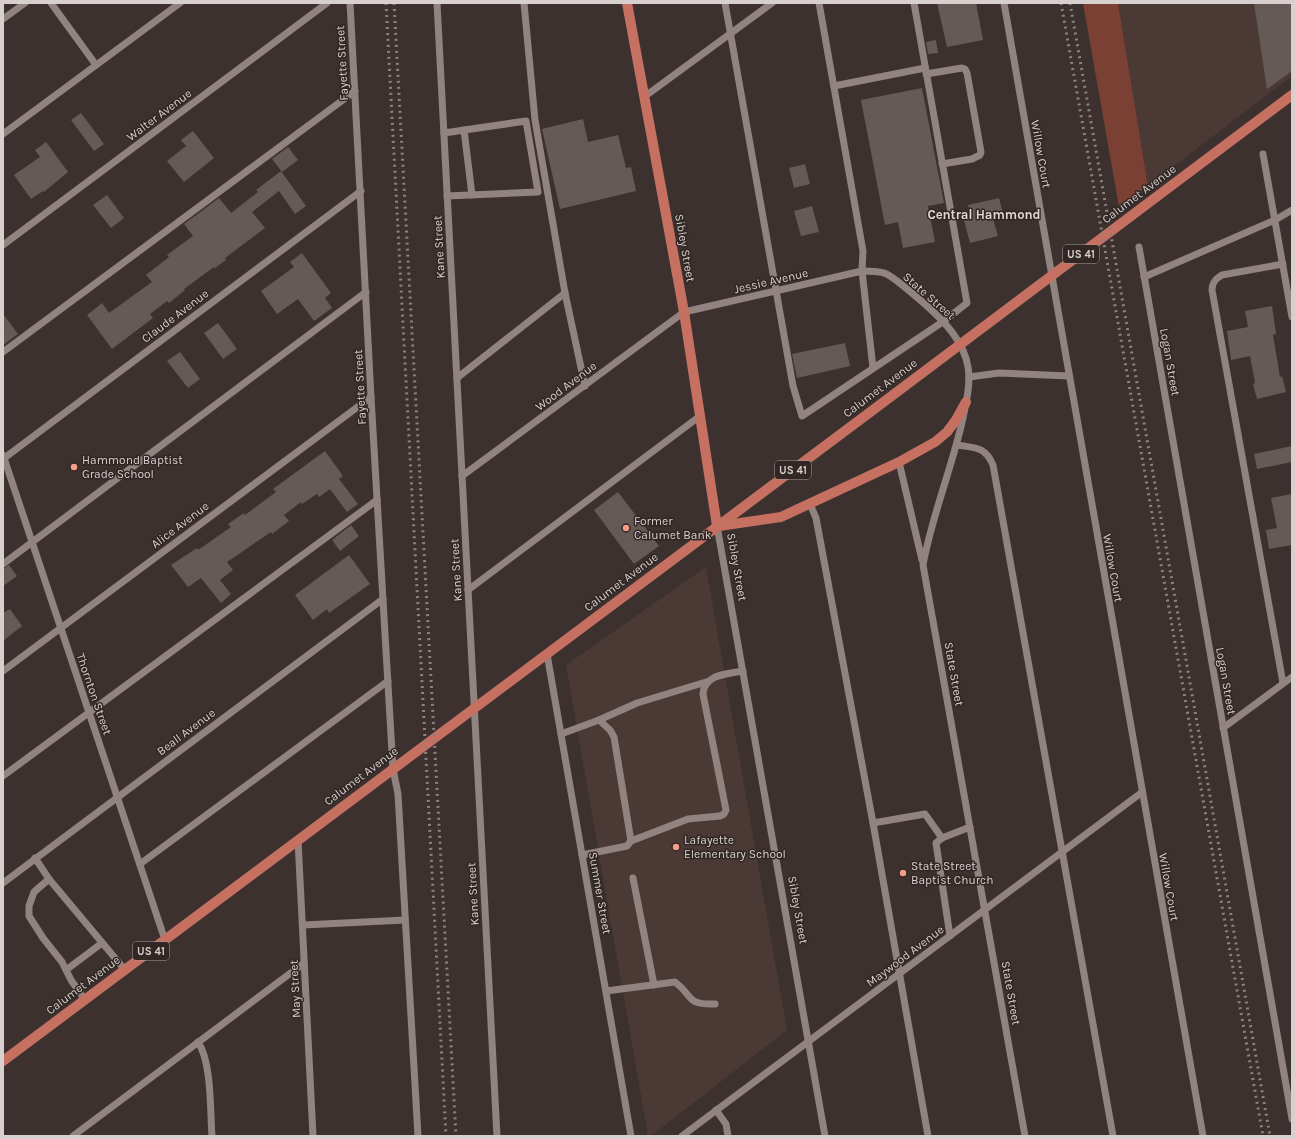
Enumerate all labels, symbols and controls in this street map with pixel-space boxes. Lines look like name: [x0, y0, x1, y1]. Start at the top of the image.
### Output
street label: Fayette Street: [333, 25, 351, 101]
street label: Walter Avenue: [124, 86, 194, 144]
street label: Willow Court: [1028, 119, 1054, 190]
street label: Calumet Avenue: [1099, 162, 1179, 226]
district label: Central Hammond: [927, 207, 1041, 222]
street label: Sibley Street: [672, 213, 698, 284]
street label: Kane Street: [430, 215, 448, 279]
road number: US 41: [1063, 245, 1099, 263]
street label: Jessie Avenue: [733, 266, 809, 296]
street label: State Street: [900, 269, 958, 323]
street label: Claude Avenue: [139, 286, 211, 346]
street label: Logan Street: [1157, 327, 1183, 397]
street label: Fayette Street: [351, 349, 369, 425]
street label: Calumet Avenue: [840, 356, 920, 420]
street label: Wood Avenue: [533, 358, 599, 414]
place label: Hammond Baptist Grade School: [82, 453, 183, 481]
road number: US 41: [775, 461, 811, 479]
marker: Hammond Baptist Grade School: [69, 462, 79, 472]
street label: Alice Avenue: [148, 499, 212, 551]
place label: Former Calumet Bank: [634, 514, 712, 542]
marker: Former Calumet Bank: [621, 523, 631, 533]
street label: Sibley Street: [724, 532, 750, 603]
street label: Willow Court: [1100, 533, 1126, 604]
street label: Kane Street: [447, 538, 465, 602]
street label: Calumet Avenue: [581, 550, 661, 614]
street label: State Street: [941, 641, 967, 708]
street label: Logan Street: [1213, 646, 1239, 716]
street label: Thornton Street: [73, 651, 115, 737]
street label: Beall Avenue: [154, 706, 218, 758]
street label: Calumet Avenue: [321, 744, 401, 808]
place label: Lafayette Elementary School: [684, 833, 786, 861]
marker: Lafayette Elementary School: [671, 842, 681, 852]
street label: Summer Street: [586, 851, 614, 936]
street label: Willow Court: [1156, 852, 1182, 923]
place label: State Street Baptist Church: [911, 859, 993, 887]
street label: Kane Street: [464, 862, 482, 926]
marker: State Street Baptist Church: [898, 868, 908, 878]
street label: Sibley Street: [785, 875, 811, 946]
street label: Maywood Avenue: [863, 922, 947, 990]
road number: US 41: [133, 942, 169, 960]
street label: Calumet Avenue: [43, 953, 123, 1017]
street label: May Street: [286, 959, 304, 1018]
street label: State Street: [998, 960, 1024, 1027]

